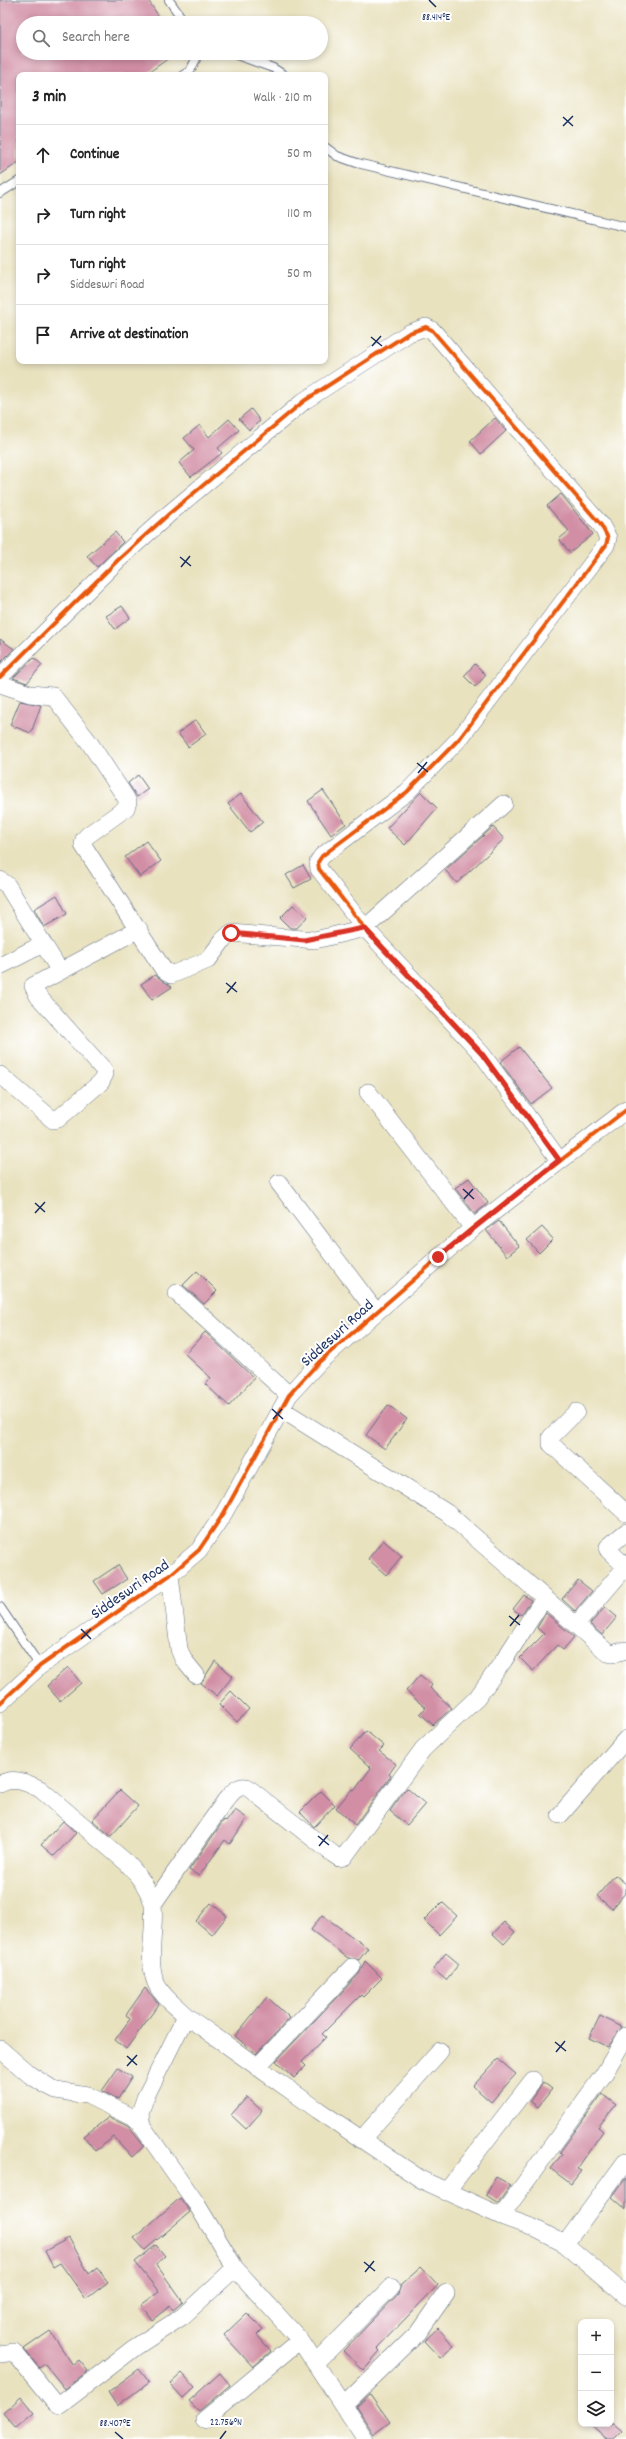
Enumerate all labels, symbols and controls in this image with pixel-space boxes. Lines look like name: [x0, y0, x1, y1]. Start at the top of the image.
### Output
text: 88.414°E: [422, 11, 450, 25]
search box: [16, 16, 328, 60]
icon: search: [30, 27, 52, 49]
text: Search here: [62, 27, 130, 49]
text: 3 min: [32, 86, 66, 110]
text: Walk · 210 m: [254, 89, 312, 108]
icon: ahead: [32, 144, 54, 166]
text: Continue: [70, 144, 119, 166]
text: 50 m: [287, 145, 312, 164]
icon: right: [32, 204, 54, 226]
text: Turn right: [70, 204, 126, 226]
text: 110 m: [287, 205, 312, 224]
text: Turn right: [70, 254, 126, 276]
icon: right: [32, 264, 54, 286]
text: 50 m: [287, 265, 312, 284]
text: Siddeswri Road: [70, 276, 144, 295]
icon: arrive: [32, 324, 54, 346]
text: Arrive at destination: [70, 324, 188, 346]
route start: [222, 924, 240, 942]
route end: [429, 1248, 447, 1266]
street label: Siddeswri Road: [296, 1295, 379, 1373]
street label: Siddeswri Road: [86, 1554, 175, 1626]
map controls: [578, 2319, 614, 2427]
button: +: [578, 2319, 614, 2355]
button: −: [578, 2355, 614, 2391]
button: layers: [578, 2391, 614, 2427]
text: 22.756°N: [210, 2416, 242, 2430]
text: 88.407°E: [100, 2417, 131, 2431]

